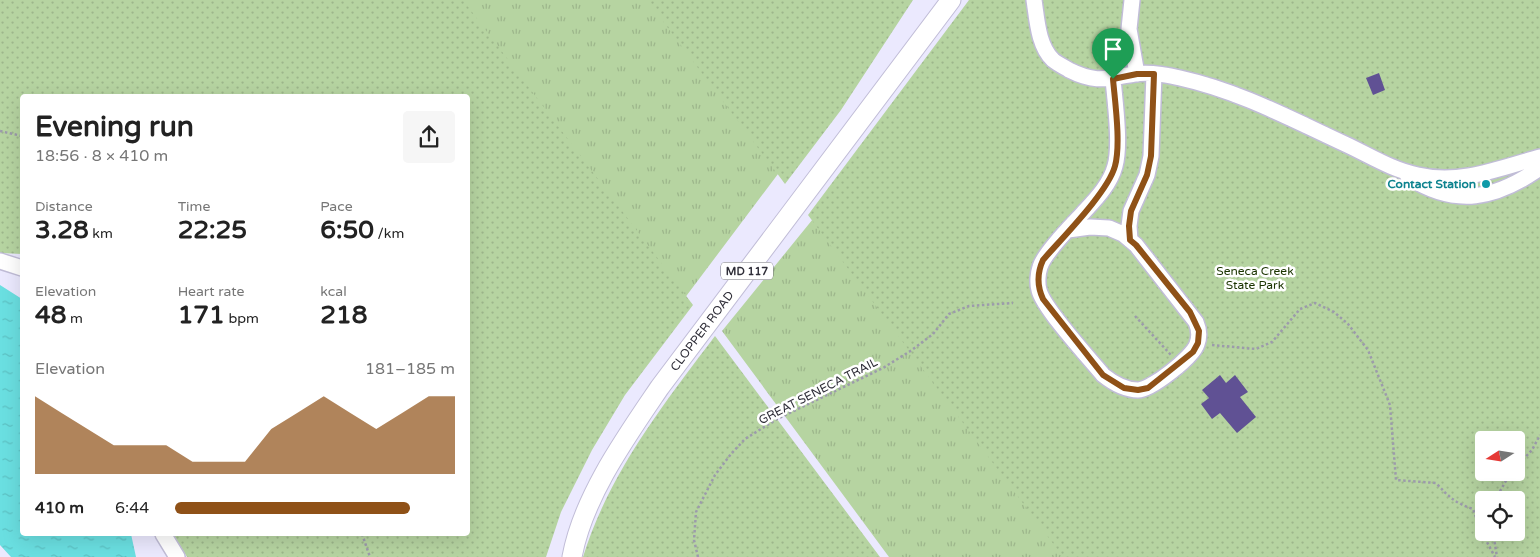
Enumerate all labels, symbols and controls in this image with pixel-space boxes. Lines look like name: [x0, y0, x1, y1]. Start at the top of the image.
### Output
pin: [1092, 28, 1134, 79]
icon: arrive: [1099, 35, 1127, 63]
text: Evening run: [35, 110, 194, 144]
button: share: [403, 111, 455, 163]
text: 18:56 · 8 × 410 m: [35, 146, 168, 166]
place label: Contact Station: [1387, 177, 1476, 191]
marker: Contact Station: [1480, 178, 1492, 190]
text: Distance: [35, 198, 93, 215]
text: Time: [178, 198, 210, 215]
text: Pace: [320, 198, 353, 215]
text: 3.28: [35, 215, 89, 245]
text: 22:25: [178, 215, 247, 245]
text: 6:50: [320, 215, 374, 245]
text: km: [89, 225, 113, 242]
text: /km: [374, 225, 404, 242]
road number: MD 117: [721, 262, 773, 280]
park label: Seneca Creek State Park: [1216, 264, 1294, 292]
text: Elevation: [35, 283, 96, 300]
text: Heart rate: [178, 283, 244, 300]
text: kcal: [320, 283, 347, 300]
street label: CLOPPER ROAD: [667, 288, 737, 374]
text: 48: [35, 300, 66, 330]
text: 171: [178, 300, 225, 330]
text: 218: [320, 300, 367, 330]
text: m: [66, 310, 83, 327]
text: bpm: [225, 310, 259, 327]
street label: GREAT SENECA TRAIL: [756, 355, 880, 427]
text: Elevation: [35, 359, 105, 379]
text: 181–185 m: [365, 359, 455, 379]
north arrow: [1475, 431, 1525, 481]
map controls: [1475, 431, 1525, 541]
button: locate: [1475, 491, 1525, 541]
text: 410 m: [35, 498, 84, 518]
text: 6:44: [115, 498, 149, 518]

